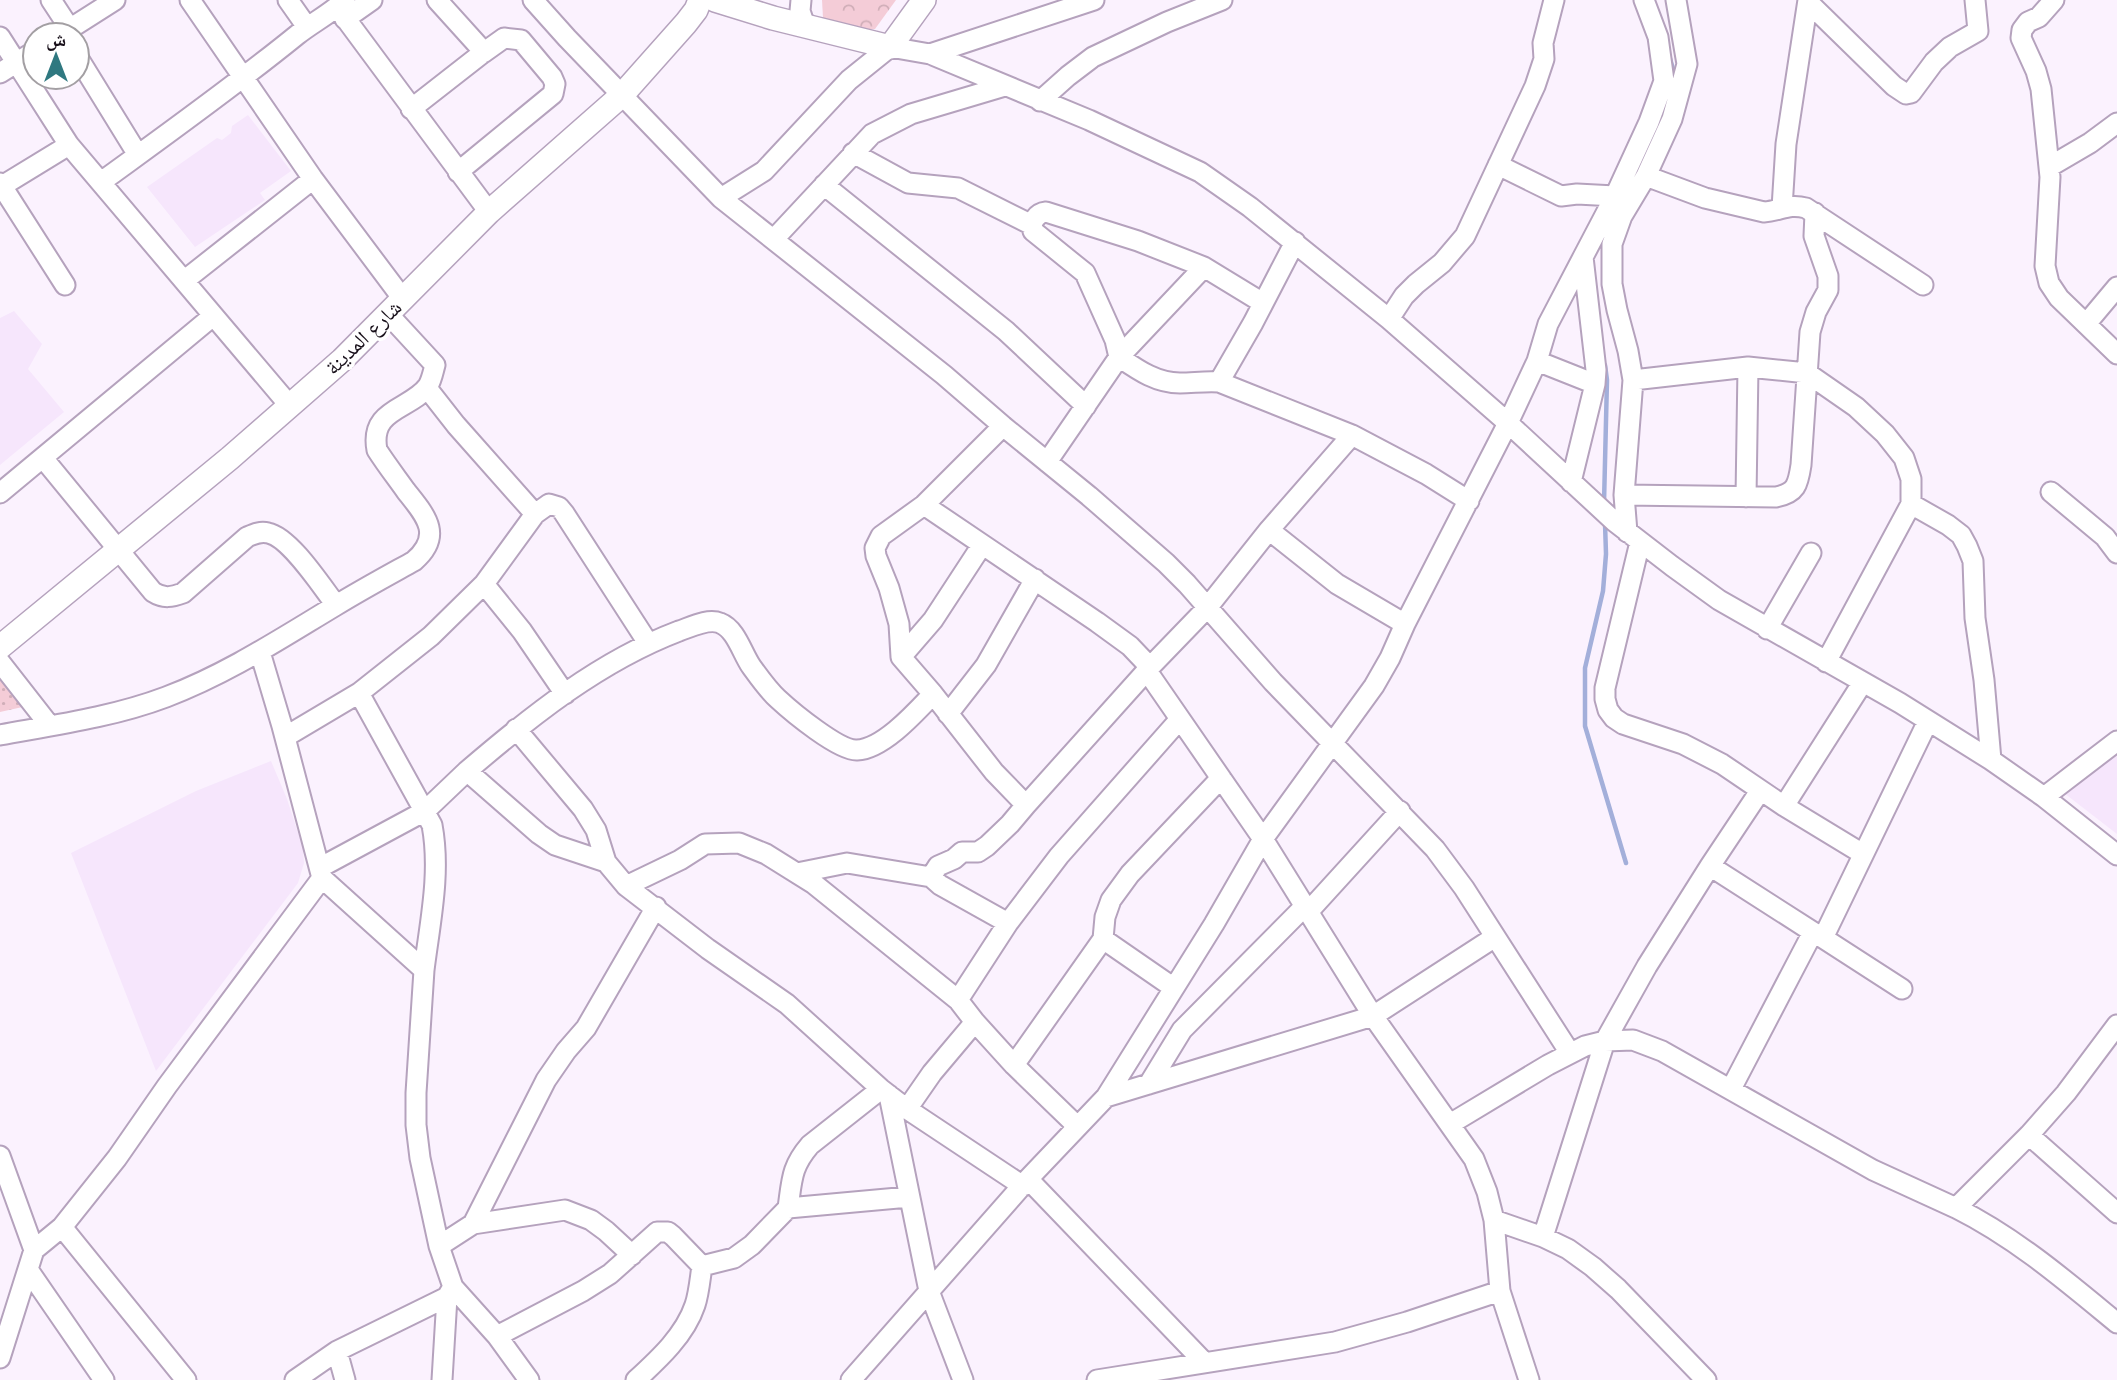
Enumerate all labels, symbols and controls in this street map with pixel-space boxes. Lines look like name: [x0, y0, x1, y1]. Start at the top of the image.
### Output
north arrow: [21, 21, 91, 91]
text: ش: [46, 26, 66, 53]
street label: شارع المدينة: [318, 293, 408, 381]

